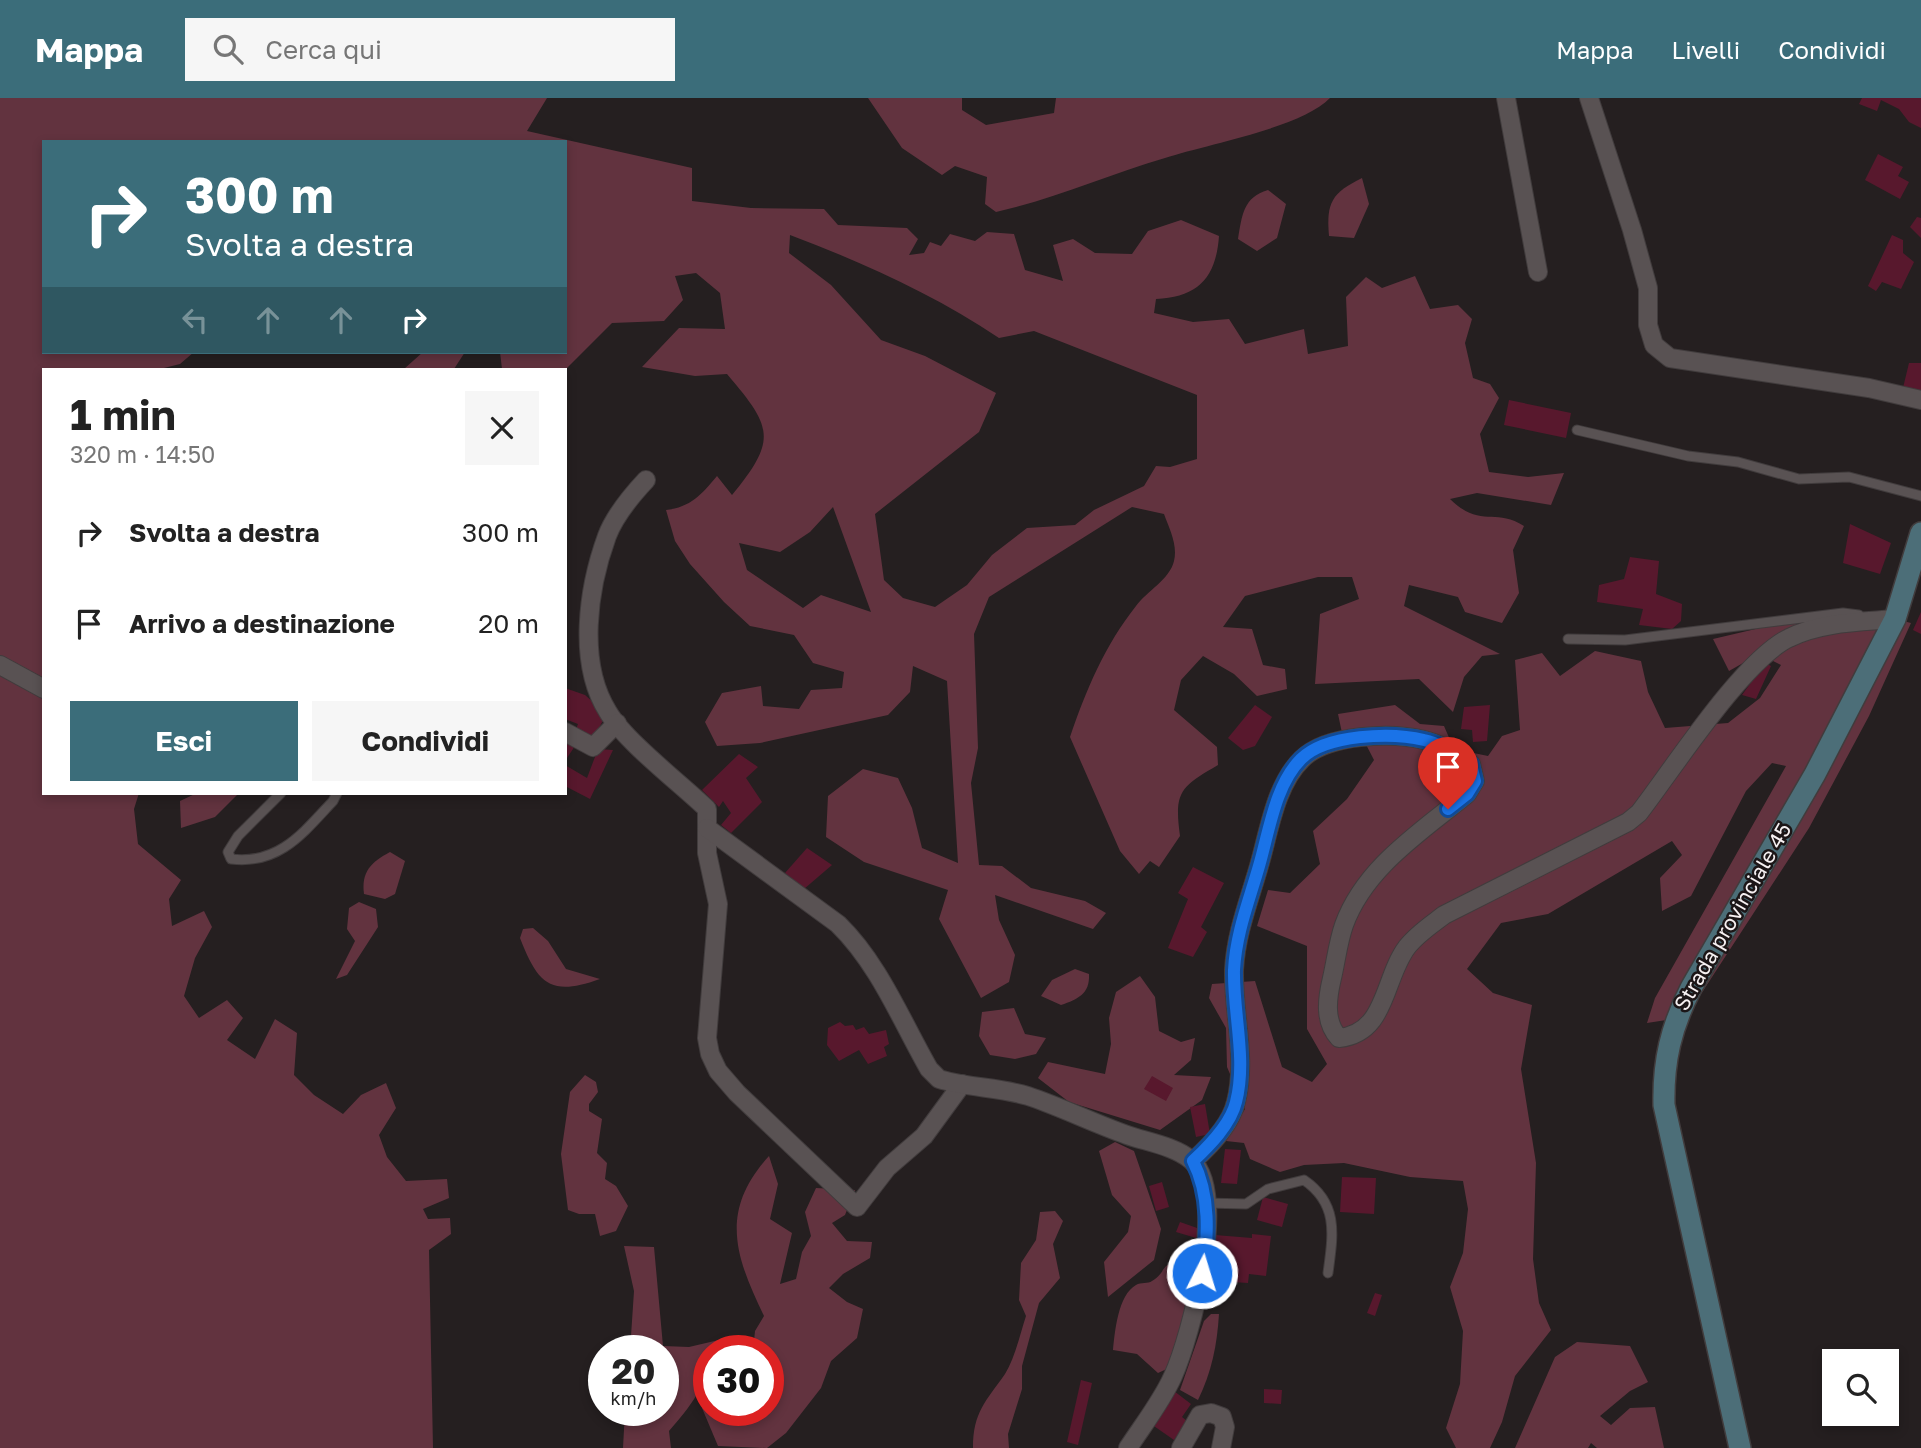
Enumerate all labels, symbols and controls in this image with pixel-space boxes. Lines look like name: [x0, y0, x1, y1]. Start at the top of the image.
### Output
search box: [185, 18, 675, 81]
text: Mappa: [35, 30, 143, 69]
icon: search: [209, 30, 247, 68]
text: Cerca qui: [265, 34, 382, 65]
text: Mappa: [1556, 35, 1633, 64]
text: Livelli: [1671, 35, 1740, 64]
text: Condividi: [1778, 35, 1886, 64]
text: 300 m: [185, 165, 334, 224]
icon: right: [70, 168, 161, 259]
text: Svolta a destra: [185, 225, 414, 263]
icon: left: [176, 301, 214, 339]
icon: ahead: [249, 301, 287, 339]
icon: ahead: [322, 301, 360, 339]
icon: right: [395, 301, 433, 339]
text: 1 min: [70, 389, 176, 439]
button: close: [465, 391, 539, 465]
text: 320 m · 14:50: [70, 440, 215, 468]
icon: right: [70, 514, 108, 552]
text: Svolta a destra: [129, 517, 320, 548]
text: 300 m: [462, 517, 539, 548]
icon: arrive: [70, 605, 108, 643]
text: Arrivo a destinazione: [129, 608, 395, 639]
text: 20 m: [478, 608, 539, 639]
button: Esci: [70, 701, 298, 781]
button: Condividi: [312, 701, 539, 781]
pin: [1418, 737, 1478, 809]
icon: arrive: [1429, 748, 1467, 786]
street label: Strada provinciale 45: [1668, 818, 1797, 1015]
position arrow: [1165, 1236, 1239, 1310]
speed limit sign: 30: [693, 1335, 784, 1426]
map controls: [1822, 1349, 1899, 1426]
button: search: [1822, 1349, 1899, 1426]
text: 20: [611, 1350, 656, 1392]
text: km/h: [611, 1387, 656, 1409]

